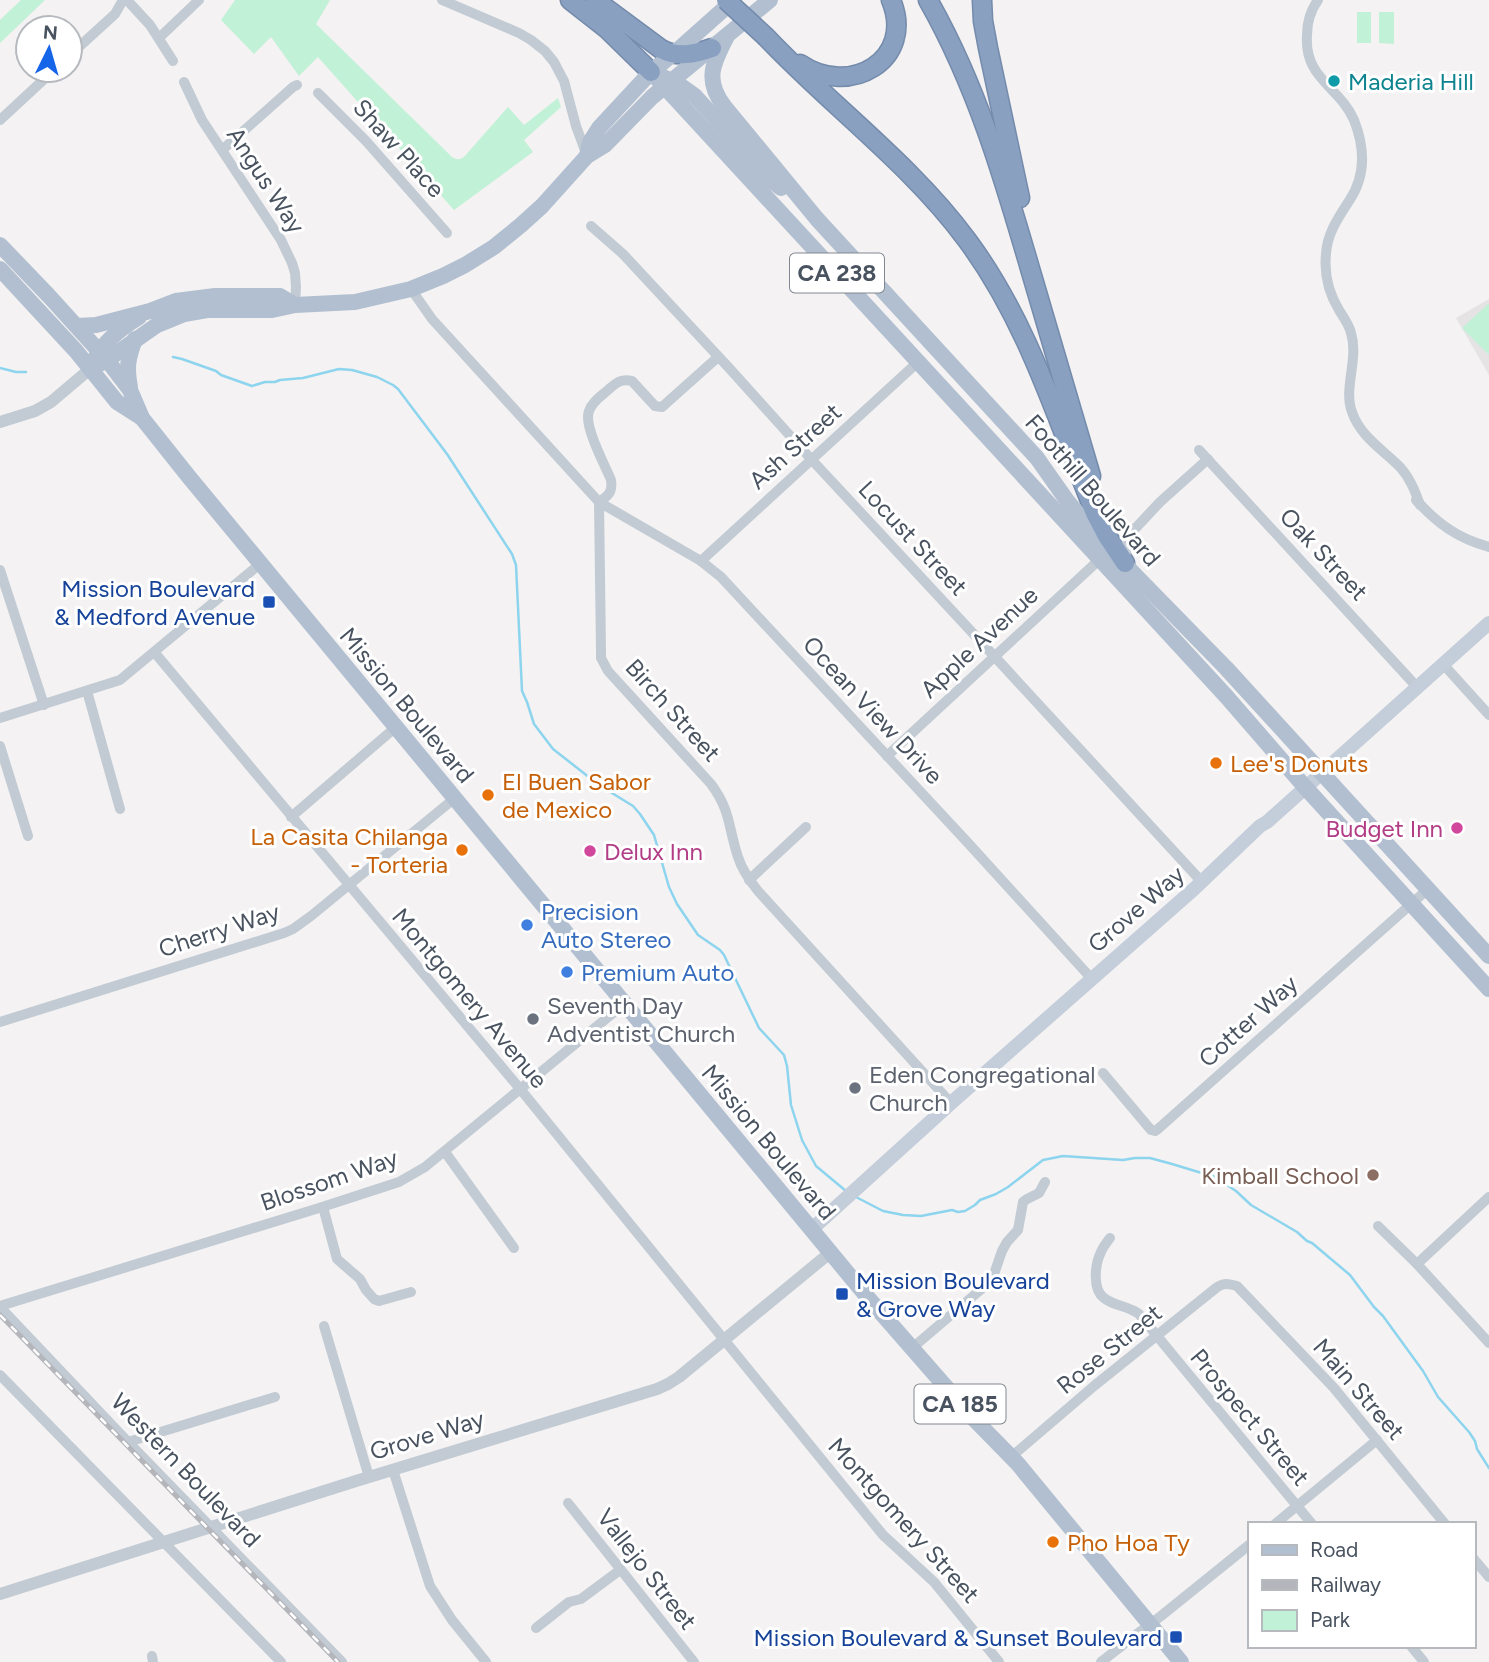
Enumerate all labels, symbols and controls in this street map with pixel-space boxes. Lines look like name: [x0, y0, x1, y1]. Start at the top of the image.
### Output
north arrow: [14, 14, 84, 84]
text: N: [42, 20, 59, 45]
place label: Maderia Hill: [1348, 67, 1474, 96]
marker: Maderia Hill: [1326, 73, 1342, 89]
street label: Shaw Place: [347, 93, 451, 203]
street label: Angus Way: [221, 121, 311, 239]
road number: CA 238: [790, 254, 884, 292]
street label: Ash Street: [743, 397, 847, 495]
street label: Foothill Boulevard: [1019, 408, 1167, 572]
street label: Locust Street: [853, 475, 973, 601]
street label: Oak Street: [1274, 502, 1374, 606]
place label: Mission Boulevard & Medford Avenue: [54, 574, 255, 631]
street label: Apple Avenue: [914, 580, 1044, 704]
marker: Mission Boulevard & Medford Avenue: [261, 594, 277, 610]
street label: Mission Boulevard: [334, 621, 480, 789]
street label: Ocean View Drive: [797, 630, 949, 790]
street label: Birch Street: [619, 653, 727, 767]
place label: Lee's Donuts: [1230, 749, 1368, 778]
marker: Lee's Donuts: [1208, 755, 1224, 771]
place label: El Buen Sabor de Mexico: [502, 767, 651, 824]
marker: El Buen Sabor de Mexico: [480, 787, 496, 803]
place label: Budget Inn: [1325, 814, 1443, 843]
marker: Budget Inn: [1449, 820, 1465, 836]
place label: La Casita Chilanga - Torteria: [250, 822, 448, 879]
place label: Delux Inn: [604, 837, 703, 866]
marker: La Casita Chilanga - Torteria: [454, 842, 470, 858]
marker: Delux Inn: [582, 843, 598, 859]
street label: Grove Way: [1082, 859, 1190, 959]
street label: Cherry Way: [155, 897, 283, 963]
place label: Precision Auto Stereo: [541, 897, 672, 954]
street label: Montgomery Avenue: [386, 902, 554, 1094]
marker: Precision Auto Stereo: [519, 917, 535, 933]
place label: Premium Auto: [581, 958, 734, 987]
marker: Premium Auto: [559, 964, 575, 980]
street label: Cotter Way: [1193, 969, 1304, 1073]
place label: Seventh Day Adventist Church: [547, 991, 735, 1048]
marker: Seventh Day Adventist Church: [525, 1011, 541, 1027]
street label: Mission Boulevard: [696, 1058, 842, 1226]
place label: Eden Congregational Church: [869, 1060, 1095, 1117]
marker: Eden Congregational Church: [847, 1080, 863, 1096]
street label: Blossom Way: [257, 1143, 402, 1217]
place label: Kimball School: [1201, 1161, 1359, 1190]
marker: Kimball School: [1365, 1167, 1381, 1183]
place label: Mission Boulevard & Grove Way: [856, 1266, 1050, 1323]
marker: Mission Boulevard & Grove Way: [834, 1286, 850, 1302]
street label: Rose Street: [1051, 1298, 1167, 1400]
street label: Main Street: [1307, 1332, 1411, 1446]
street label: Prospect Street: [1184, 1343, 1316, 1491]
road number: CA 185: [914, 1385, 1006, 1424]
street label: Western Boulevard: [105, 1387, 267, 1553]
street label: Grove Way: [366, 1404, 488, 1466]
street label: Montgomery Street: [822, 1432, 986, 1608]
street label: Vallejo Street: [591, 1503, 703, 1635]
legend: [1248, 1522, 1475, 1648]
place label: Pho Hoa Ty: [1067, 1528, 1190, 1557]
marker: Pho Hoa Ty: [1045, 1534, 1061, 1550]
text: Road: [1310, 1537, 1358, 1562]
text: Railway: [1310, 1572, 1381, 1597]
text: Park: [1310, 1607, 1351, 1632]
place label: Mission Boulevard & Sunset Boulevard: [754, 1623, 1162, 1652]
marker: Mission Boulevard & Sunset Boulevard: [1168, 1629, 1184, 1645]

